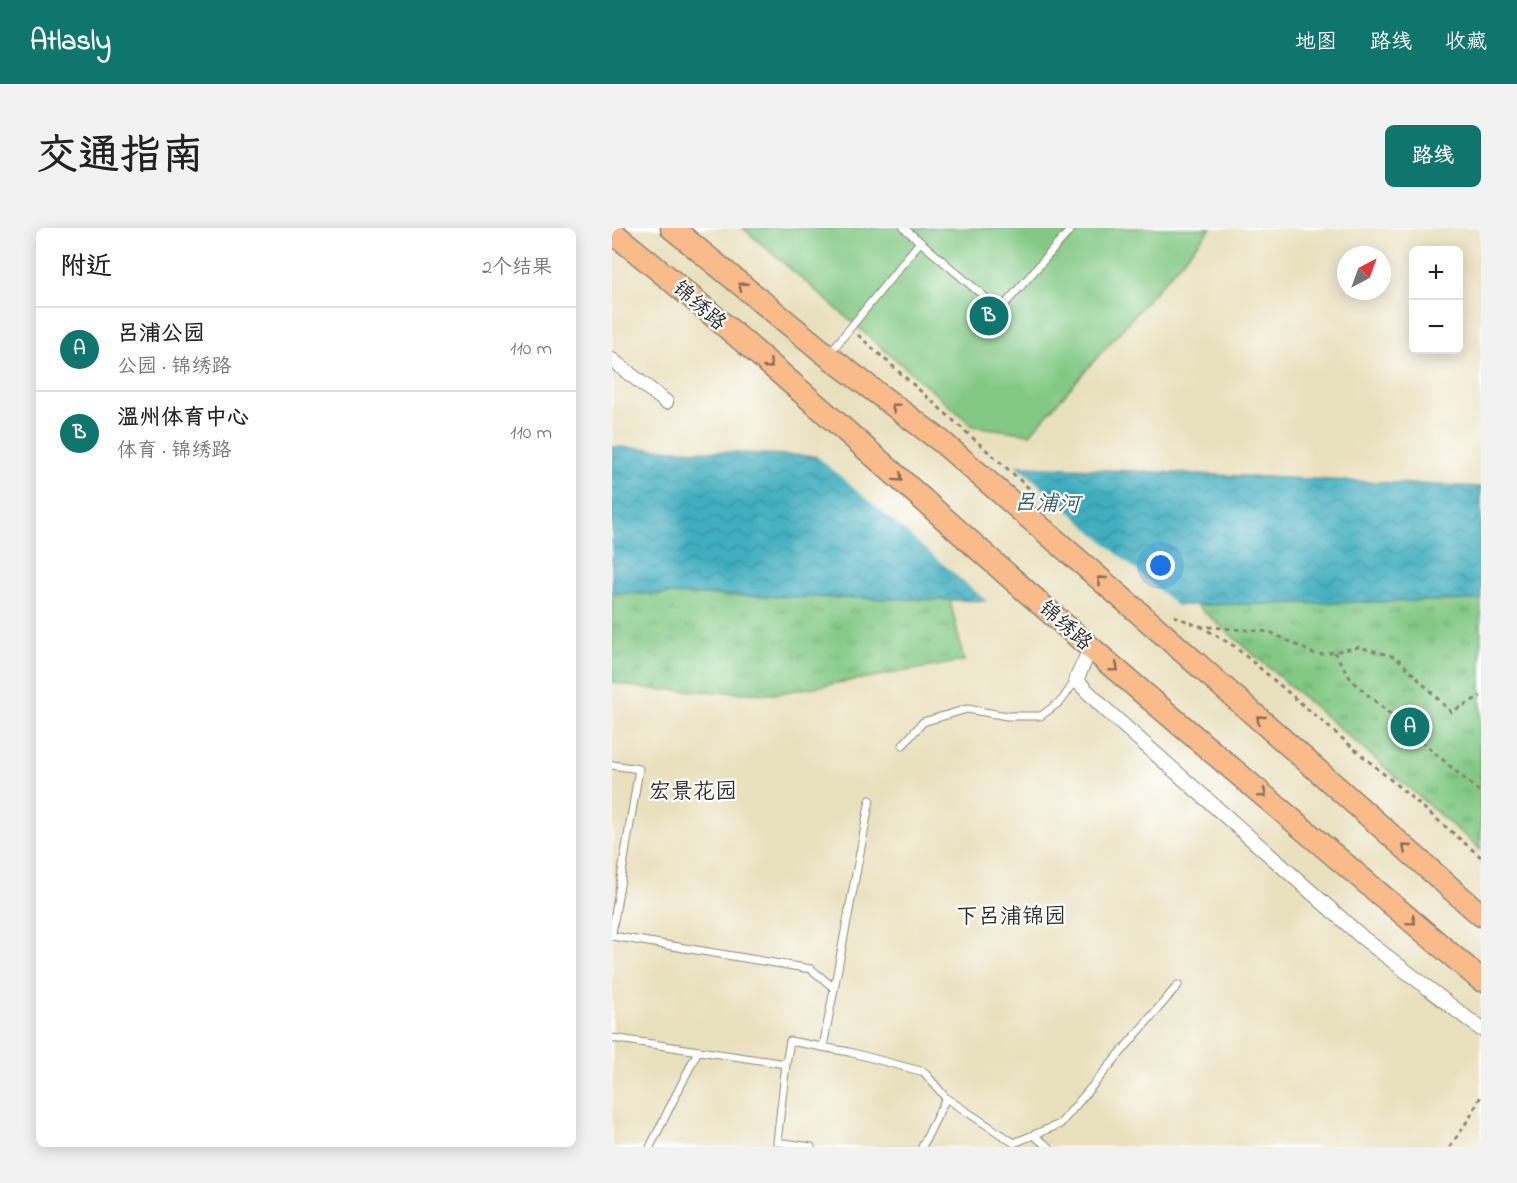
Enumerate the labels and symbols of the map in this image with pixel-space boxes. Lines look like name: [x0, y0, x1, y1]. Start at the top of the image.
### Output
north arrow: [1337, 246, 1391, 300]
street label: 锦绣路: [665, 275, 732, 338]
one-way arrow: [738, 282, 749, 293]
pin: B: [970, 294, 1009, 338]
one-way arrow: [762, 358, 773, 369]
one-way arrow: [891, 403, 902, 414]
one-way arrow: [892, 471, 903, 482]
water label: 吕浦河: [1013, 488, 1083, 522]
your location: [1146, 551, 1175, 580]
one-way arrow: [1097, 576, 1108, 587]
street label: 锦绣路: [1031, 595, 1098, 658]
one-way arrow: [1108, 661, 1119, 672]
pin: A: [1390, 704, 1430, 750]
one-way arrow: [1256, 715, 1266, 726]
district label: 宏景花园: [649, 777, 737, 809]
one-way arrow: [1256, 787, 1267, 798]
one-way arrow: [1402, 844, 1413, 855]
district label: 下吕浦锦园: [956, 902, 1066, 934]
one-way arrow: [1405, 914, 1416, 925]

